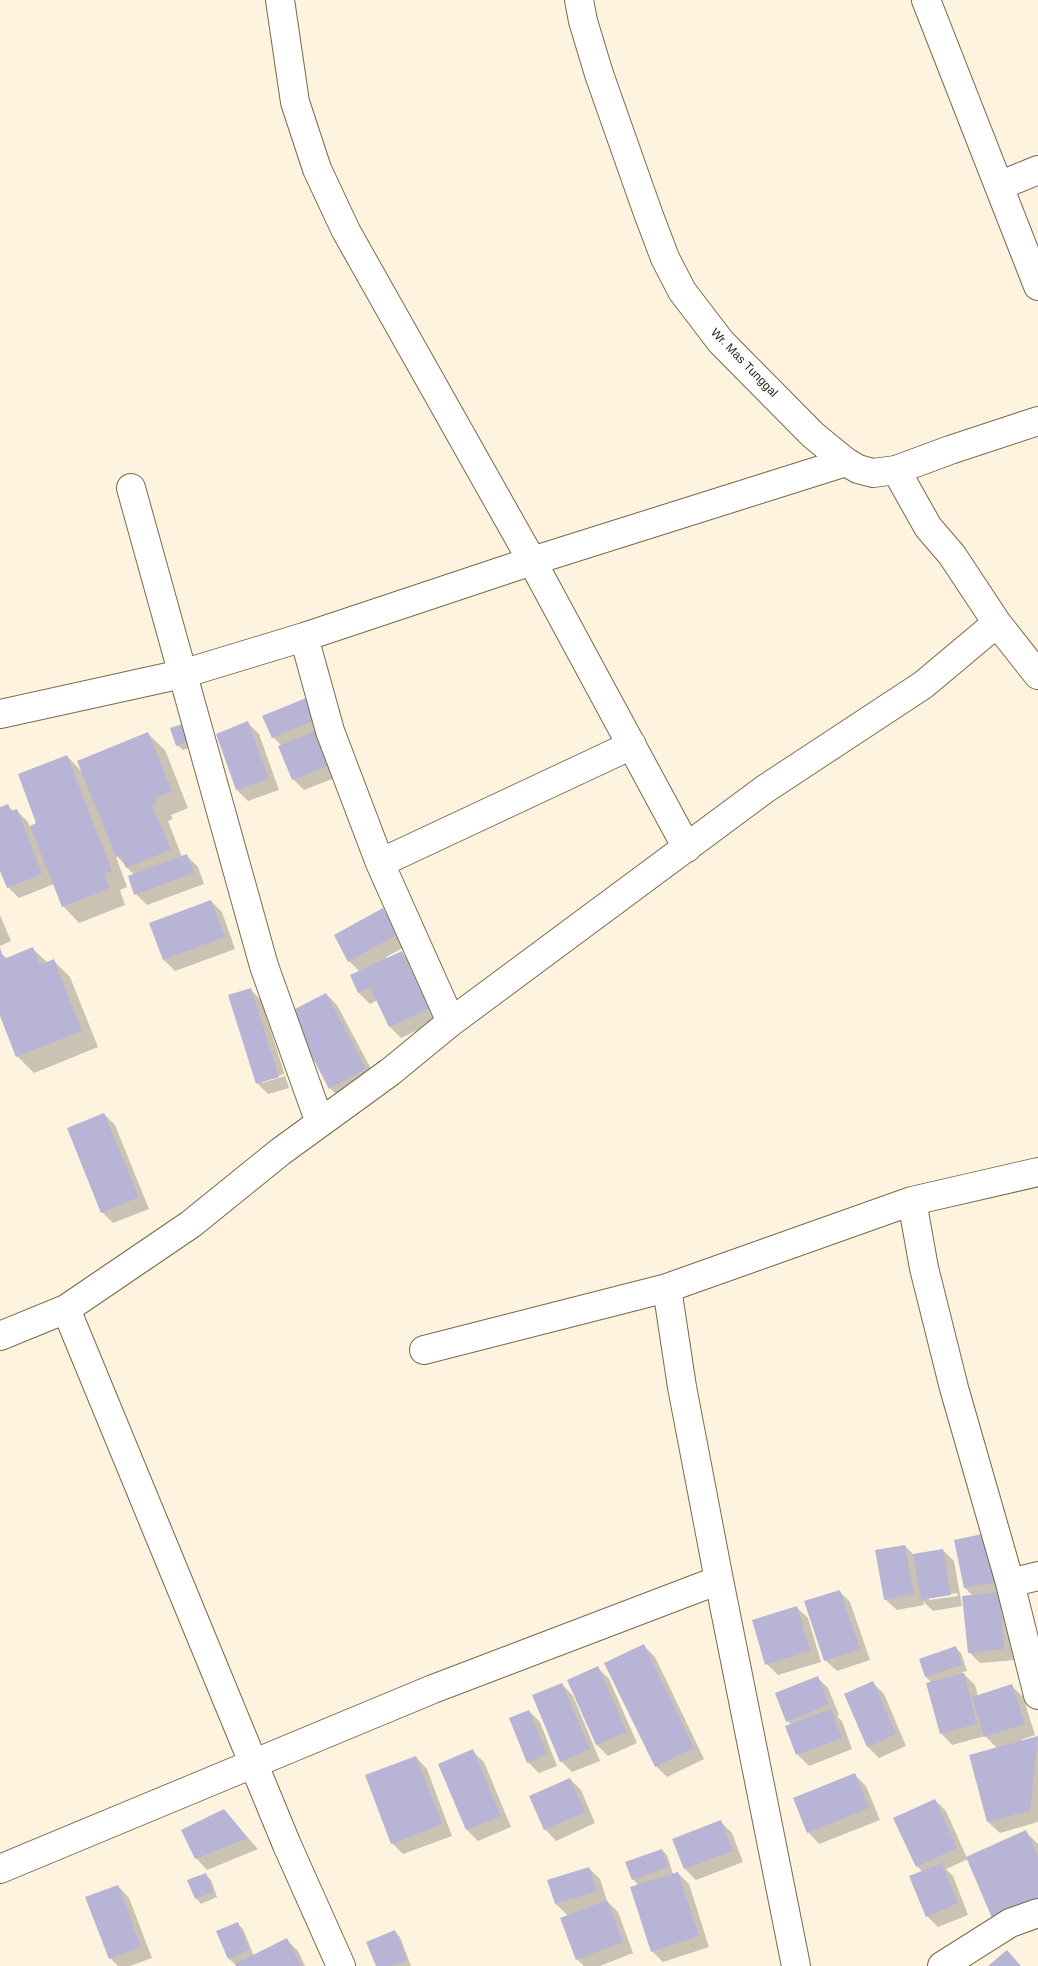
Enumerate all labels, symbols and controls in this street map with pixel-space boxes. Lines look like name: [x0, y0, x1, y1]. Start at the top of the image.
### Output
street label: Wr. Mas Tunggal: [708, 326, 780, 400]

